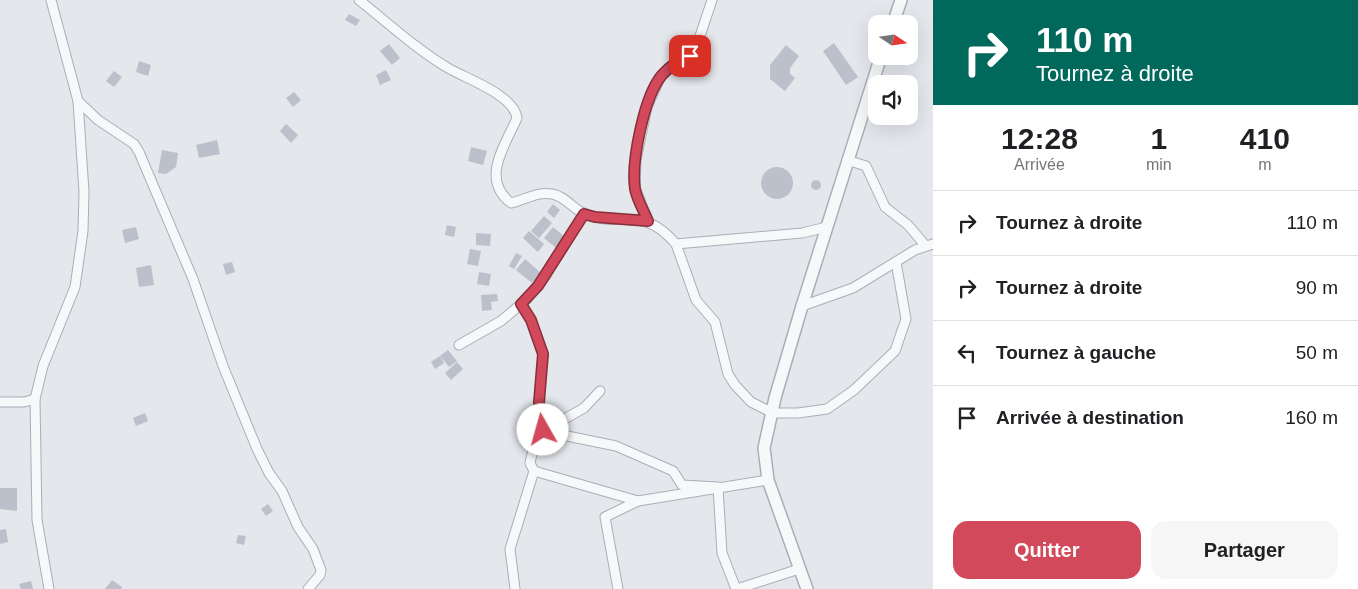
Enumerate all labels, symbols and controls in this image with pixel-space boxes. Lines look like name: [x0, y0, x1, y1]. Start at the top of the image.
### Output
north arrow: [868, 15, 918, 65]
map controls: [868, 15, 918, 125]
icon: right: [953, 20, 1018, 85]
text: 110 m: [1036, 20, 1133, 59]
pin: [669, 35, 711, 77]
icon: arrive: [676, 42, 704, 70]
text: Tournez à droite: [1036, 61, 1194, 86]
button: sound: [868, 75, 918, 125]
text: 12:28: [1001, 122, 1078, 155]
text: 1: [1150, 122, 1167, 155]
text: 410: [1240, 122, 1290, 155]
text: Arrivée: [1014, 156, 1065, 173]
text: min: [1146, 156, 1172, 173]
text: m: [1258, 156, 1271, 173]
icon: right: [953, 209, 981, 237]
text: Tournez à droite: [996, 212, 1142, 233]
text: 110 m: [1287, 212, 1338, 233]
icon: right: [953, 274, 981, 302]
text: Tournez à droite: [996, 277, 1142, 298]
text: 90 m: [1296, 277, 1338, 298]
icon: left: [953, 339, 981, 367]
text: Tournez à gauche: [996, 342, 1156, 363]
text: 50 m: [1296, 342, 1338, 363]
position arrow: [516, 403, 568, 455]
icon: arrive: [953, 404, 981, 432]
text: Arrivée à destination: [996, 407, 1184, 428]
text: 160 m: [1285, 407, 1338, 428]
button: Quitter: [953, 521, 1141, 579]
button: Partager: [1151, 521, 1338, 579]

